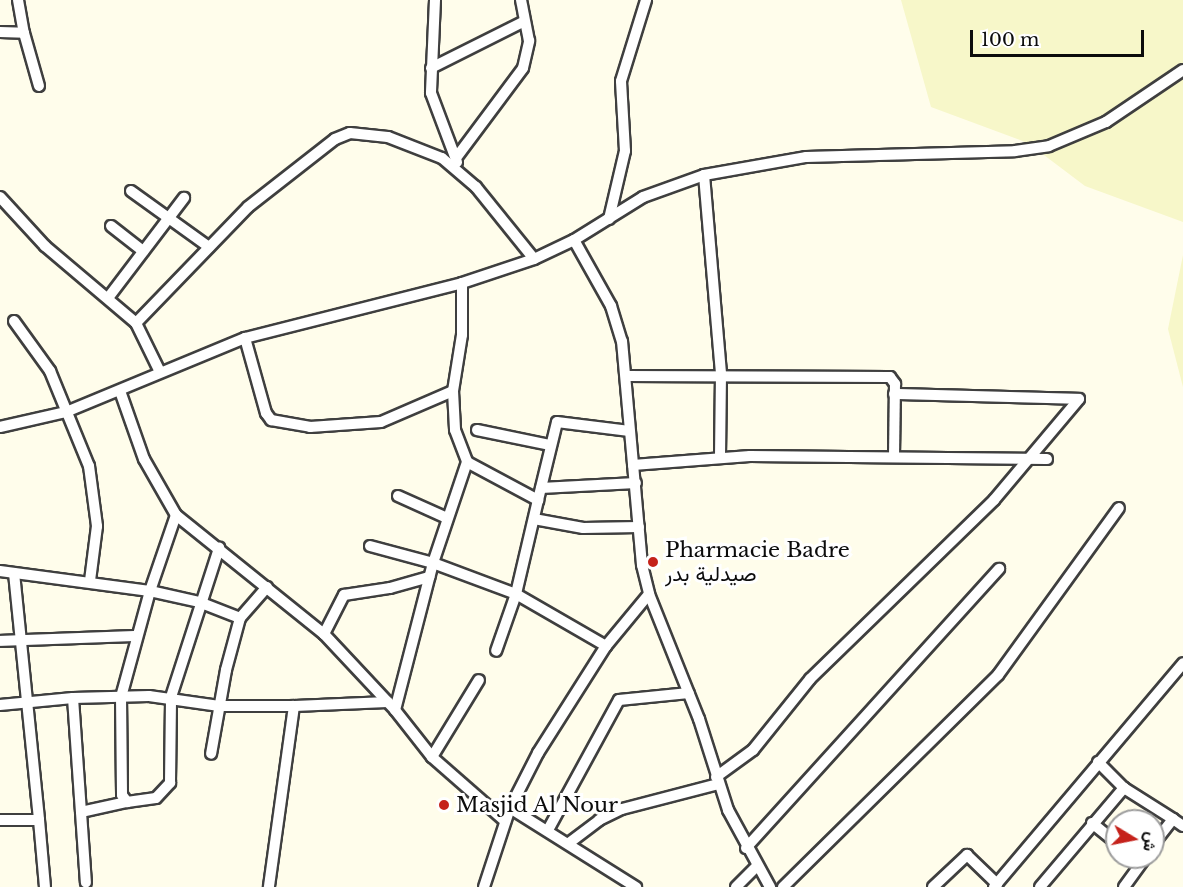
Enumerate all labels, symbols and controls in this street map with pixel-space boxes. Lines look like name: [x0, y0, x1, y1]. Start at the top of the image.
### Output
scale bar: [973, 18, 1147, 56]
text: 100 m: [981, 29, 1039, 51]
place label: Pharmacie Badre صيدلية بدر: [665, 537, 850, 587]
marker: Pharmacie Badre صيدلية بدر: [646, 555, 660, 569]
place label: Masjid Al Nour: [456, 792, 619, 818]
marker: Masjid Al Nour: [437, 798, 451, 812]
north arrow: [1105, 809, 1165, 869]
text: ش: [1139, 831, 1162, 853]

